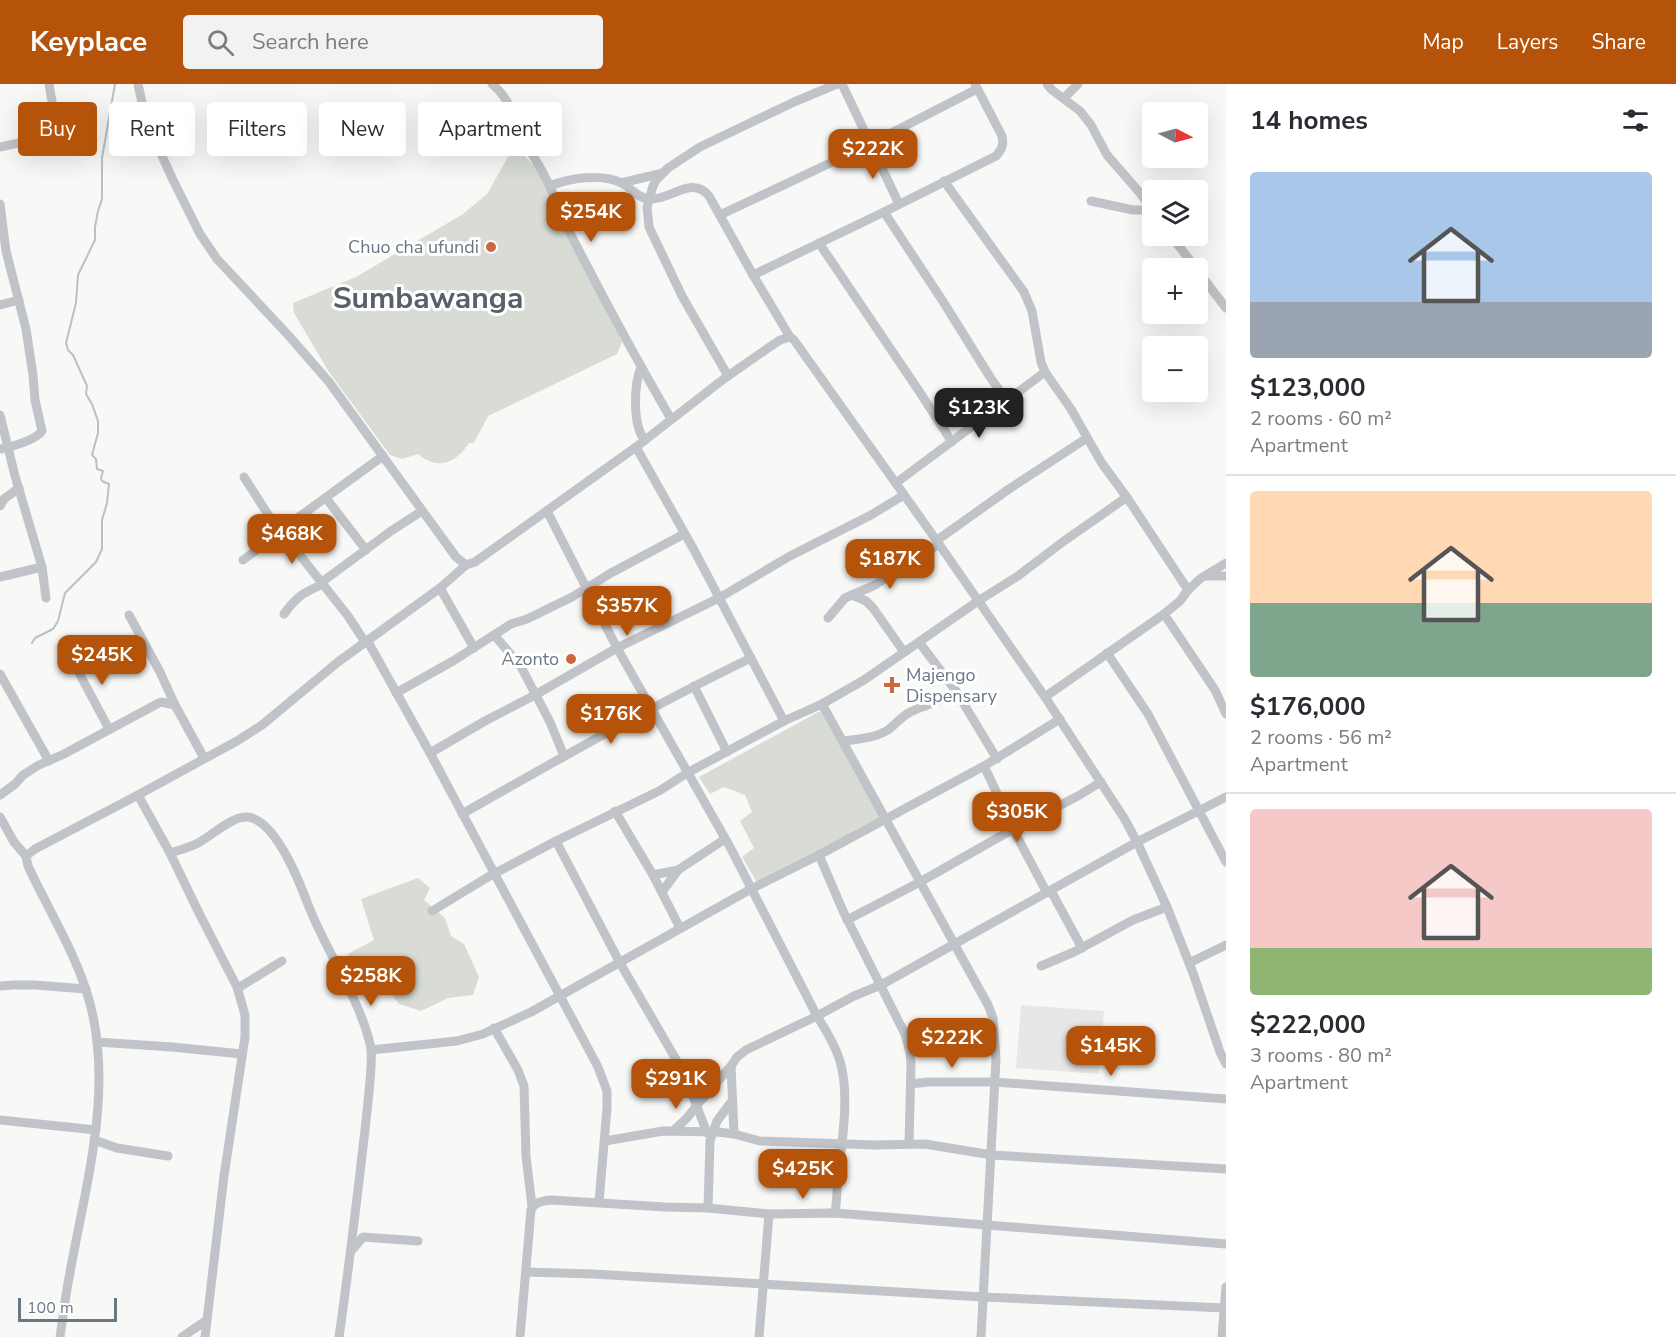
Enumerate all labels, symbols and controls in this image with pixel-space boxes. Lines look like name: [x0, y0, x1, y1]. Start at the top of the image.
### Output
search box: [183, 15, 603, 69]
text: Keyplace: [30, 23, 147, 61]
icon: search: [204, 26, 237, 59]
text: Search here: [252, 27, 369, 57]
text: Map: [1422, 28, 1464, 56]
text: Layers: [1497, 28, 1558, 56]
text: Share: [1591, 28, 1646, 56]
chip: Buy: [18, 102, 97, 156]
chip: Rent: [109, 102, 195, 156]
chip: Filters: [207, 102, 307, 156]
chip: New: [319, 102, 406, 156]
chip: Apartment: [418, 102, 562, 156]
north arrow: [1142, 102, 1208, 168]
map controls: [1142, 102, 1208, 402]
text: 14 homes: [1250, 103, 1368, 138]
icon: filters: [1619, 104, 1652, 137]
pin: $222K: [831, 129, 915, 180]
text: $222K: [842, 135, 904, 162]
button: layers: [1142, 180, 1208, 246]
pin: $254K: [549, 192, 633, 243]
text: $254K: [560, 198, 622, 225]
icon: home: [1397, 211, 1505, 319]
place label: Chuo cha ufundi: [348, 235, 479, 259]
marker: Chuo cha ufundi: [484, 240, 498, 254]
button: +: [1142, 258, 1208, 324]
district label: Sumbawanga: [333, 278, 523, 319]
button: −: [1142, 336, 1208, 402]
text: $123,000: [1250, 370, 1366, 405]
pin: $123K: [937, 388, 1021, 439]
text: $123K: [948, 394, 1010, 421]
text: 2 rooms · 60 m²: [1250, 405, 1392, 432]
text: Apartment: [1250, 432, 1348, 459]
pin: $468K: [250, 514, 334, 565]
text: $468K: [261, 520, 323, 547]
icon: home: [1397, 530, 1505, 638]
pin: $187K: [848, 539, 932, 590]
text: $187K: [859, 545, 921, 572]
pin: $357K: [585, 586, 669, 637]
text: $357K: [596, 592, 658, 619]
pin: $245K: [60, 635, 144, 686]
text: $245K: [71, 641, 133, 668]
place label: Azonto: [501, 647, 559, 671]
marker: Azonto: [564, 652, 578, 666]
place label: Majengo Dispensary: [906, 663, 998, 708]
marker: Majengo Dispensary: [883, 676, 901, 694]
text: $176,000: [1250, 689, 1366, 724]
pin: $176K: [569, 694, 653, 745]
text: $176K: [580, 700, 642, 727]
text: 2 rooms · 56 m²: [1250, 724, 1392, 751]
text: Apartment: [1250, 751, 1348, 778]
pin: $305K: [975, 792, 1059, 843]
text: $305K: [986, 798, 1048, 825]
icon: home: [1397, 848, 1505, 956]
pin: $258K: [329, 956, 413, 1007]
text: $258K: [340, 962, 402, 989]
text: $222,000: [1250, 1007, 1366, 1042]
pin: $222K: [910, 1018, 994, 1069]
text: $222K: [921, 1024, 983, 1051]
pin: $145K: [1069, 1026, 1153, 1077]
text: $145K: [1080, 1032, 1142, 1059]
text: 3 rooms · 80 m²: [1250, 1042, 1392, 1069]
pin: $291K: [634, 1059, 718, 1110]
text: $291K: [645, 1065, 707, 1092]
text: Apartment: [1250, 1069, 1348, 1096]
pin: $425K: [761, 1149, 845, 1200]
text: $425K: [772, 1155, 834, 1182]
scale bar: [18, 1295, 117, 1322]
text: 100 m: [27, 1297, 74, 1319]

